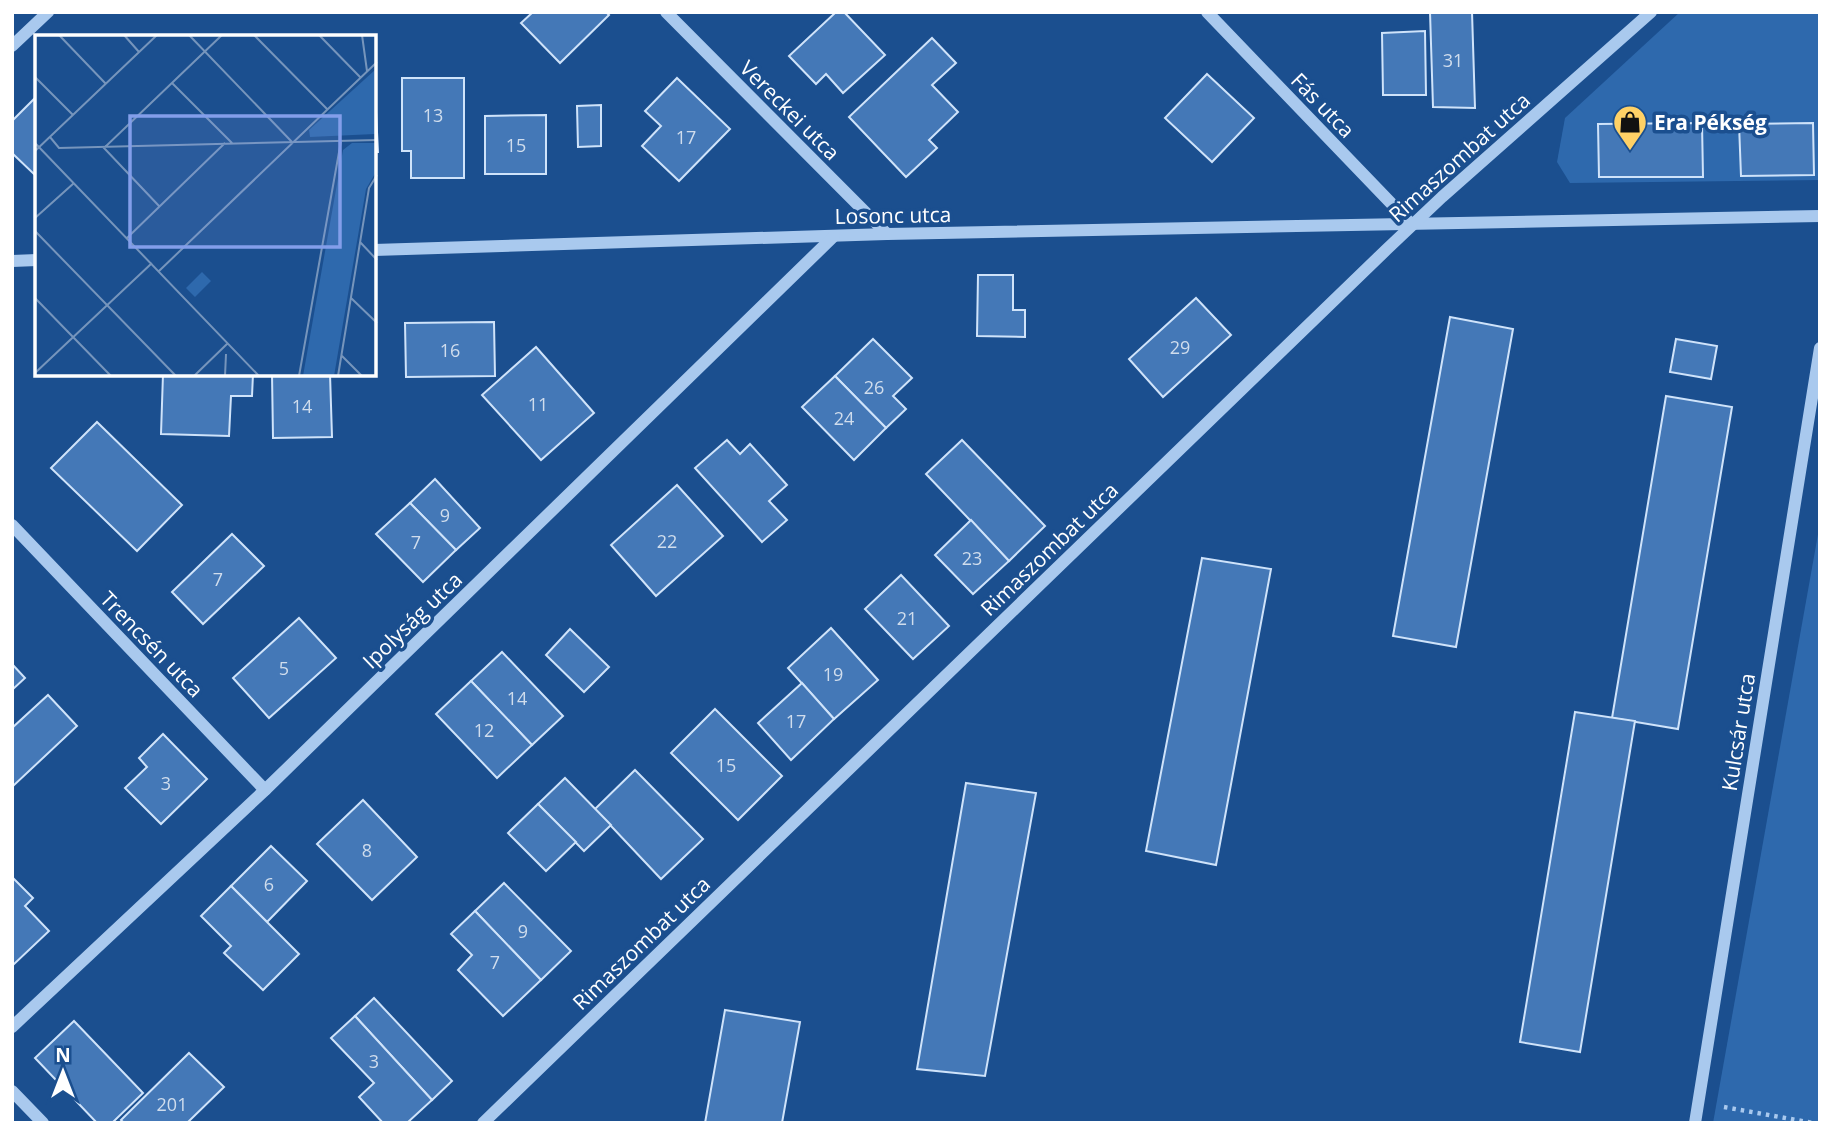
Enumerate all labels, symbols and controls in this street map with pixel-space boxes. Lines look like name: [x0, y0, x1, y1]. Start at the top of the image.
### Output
inset map: [35, 35, 376, 376]
house number: 31: [1443, 48, 1463, 72]
street label: Vereckei utca: [734, 54, 846, 166]
street label: Fás utca: [1285, 66, 1361, 144]
street label: Rimaszombat utca: [1382, 86, 1536, 228]
house number: 13: [423, 103, 443, 127]
shop icon: Era Pékség: [1611, 103, 1649, 152]
place label: Era Pékség: [1654, 108, 1767, 136]
house number: 17: [676, 125, 696, 149]
house number: 15: [506, 133, 526, 157]
street label: Losonc utca: [834, 200, 952, 230]
house number: 29: [1170, 335, 1190, 359]
house number: 16: [440, 338, 460, 362]
house number: 26: [864, 375, 884, 399]
house number: 11: [528, 392, 548, 416]
house number: 14: [292, 394, 312, 418]
house number: 24: [834, 406, 854, 430]
street label: Rimaszombat utca: [974, 476, 1124, 622]
house number: 9: [440, 503, 450, 527]
house number: 22: [657, 529, 677, 553]
house number: 7: [411, 530, 421, 554]
house number: 23: [962, 546, 982, 570]
street label: Ipolyság utca: [356, 566, 468, 674]
house number: 7: [213, 567, 223, 591]
street label: Trencsén utca: [94, 585, 210, 703]
house number: 21: [897, 606, 917, 630]
house number: 5: [279, 656, 289, 680]
house number: 19: [823, 662, 843, 686]
street label: Kulcsár utca: [1715, 671, 1761, 793]
house number: 14: [507, 686, 527, 710]
house number: 17: [786, 709, 806, 733]
house number: 12: [474, 718, 494, 742]
house number: 15: [716, 753, 736, 777]
house number: 3: [161, 771, 171, 795]
house number: 8: [362, 838, 372, 862]
street label: Rimaszombat utca: [566, 870, 716, 1016]
house number: 6: [264, 872, 274, 896]
house number: 9: [518, 919, 528, 943]
house number: 7: [490, 950, 500, 974]
north arrow: [28, 1037, 98, 1107]
text: N: [55, 1042, 71, 1068]
house number: 3: [369, 1049, 379, 1073]
house number: 201: [157, 1092, 187, 1116]

